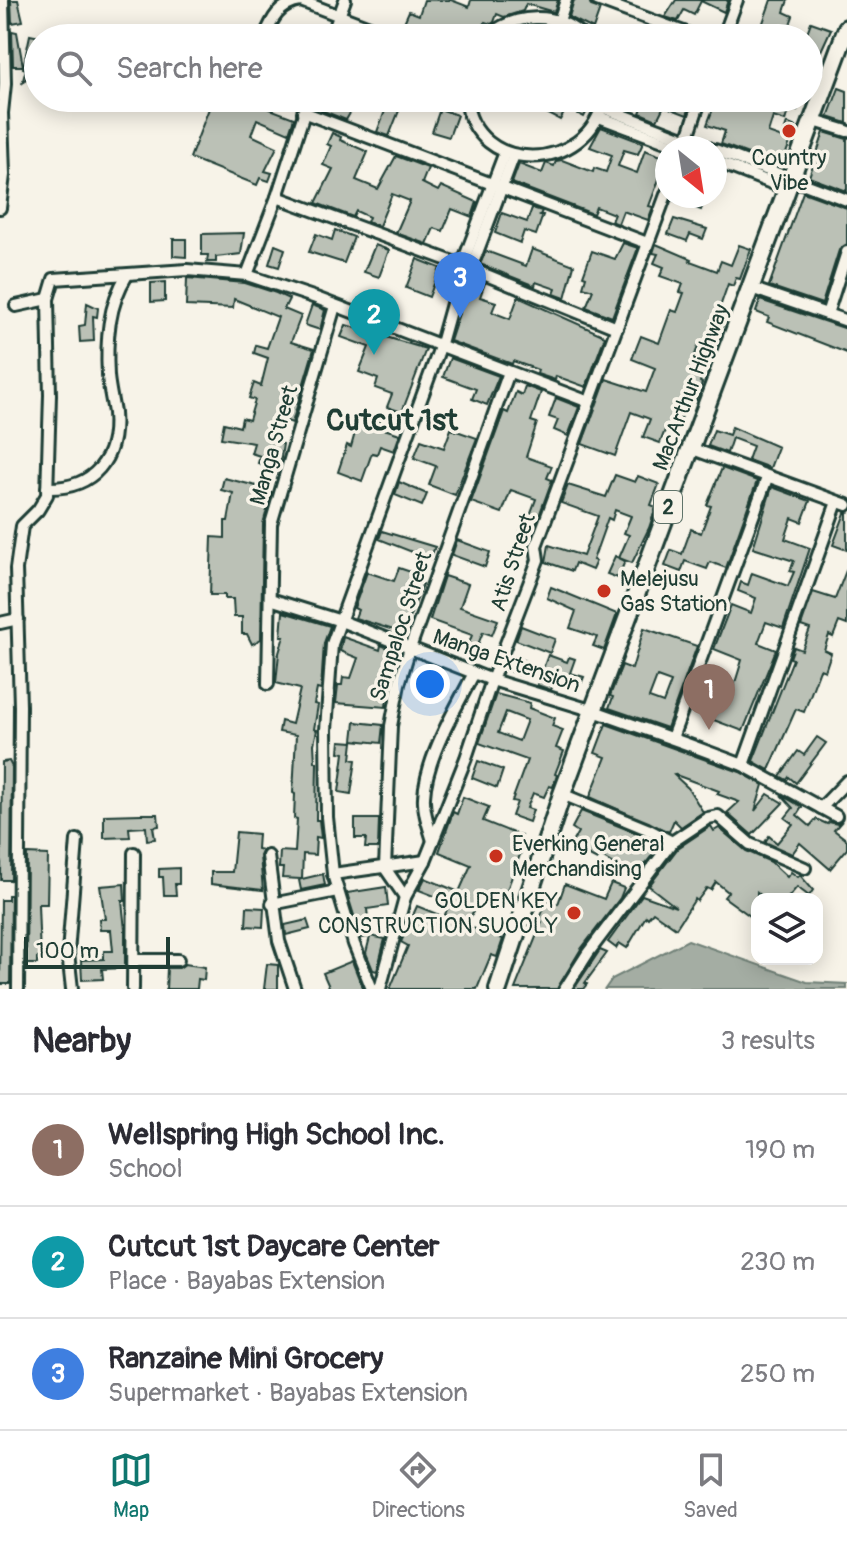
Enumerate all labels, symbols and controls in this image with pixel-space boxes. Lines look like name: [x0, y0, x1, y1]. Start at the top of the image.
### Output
search box: [24, 24, 823, 112]
icon: search: [52, 46, 96, 90]
text: Search here: [116, 50, 263, 87]
marker: Country Vibe: [780, 122, 798, 140]
north arrow: [655, 136, 727, 208]
place label: Country Vibe: [752, 144, 826, 197]
pin: 3: [434, 252, 486, 318]
pin: 2: [348, 289, 400, 355]
street label: MacArthur Highway: [646, 300, 736, 475]
street label: Manga Street: [243, 382, 304, 509]
district label: Cutcut 1st: [326, 402, 459, 439]
road number: 2: [654, 491, 682, 523]
street label: Atis Street: [484, 510, 542, 615]
street label: Sampaloc Street: [364, 548, 438, 705]
place label: Melejusu Gas Station: [620, 565, 728, 618]
marker: Melejusu Gas Station: [595, 582, 613, 600]
street label: Manga Extension: [429, 623, 584, 699]
your location: [410, 664, 450, 704]
pin: 1: [683, 664, 735, 730]
place label: Everking General Merchandising: [512, 830, 665, 883]
marker: Everking General Merchandising: [487, 847, 505, 865]
place label: GOLDEN KEY CONSTRUCTION SUOOLY: [318, 887, 558, 940]
map controls: [751, 893, 823, 965]
button: layers: [751, 893, 823, 965]
marker: GOLDEN KEY CONSTRUCTION SUOOLY: [565, 904, 583, 922]
scale bar: [24, 933, 170, 969]
text: 100 m: [36, 937, 99, 965]
text: Nearby: [32, 1020, 131, 1063]
text: 3 results: [721, 1025, 815, 1057]
text: Wellspring High School Inc.: [108, 1116, 445, 1153]
text: 1: [53, 1134, 63, 1166]
text: 190 m: [745, 1134, 815, 1166]
text: School: [108, 1153, 183, 1185]
text: Cutcut 1st Daycare Center: [108, 1228, 440, 1265]
text: 2: [51, 1246, 65, 1278]
text: 230 m: [740, 1246, 815, 1278]
text: Place · Bayabas Extension: [108, 1265, 385, 1297]
text: Ranzaine Mini Grocery: [108, 1340, 383, 1377]
text: 3: [51, 1358, 65, 1390]
text: 250 m: [740, 1358, 815, 1390]
text: Supermarket · Bayabas Extension: [108, 1377, 468, 1409]
tab: Map: [109, 1448, 153, 1524]
tab: Directions: [372, 1448, 465, 1524]
tab: Saved: [683, 1448, 738, 1524]

